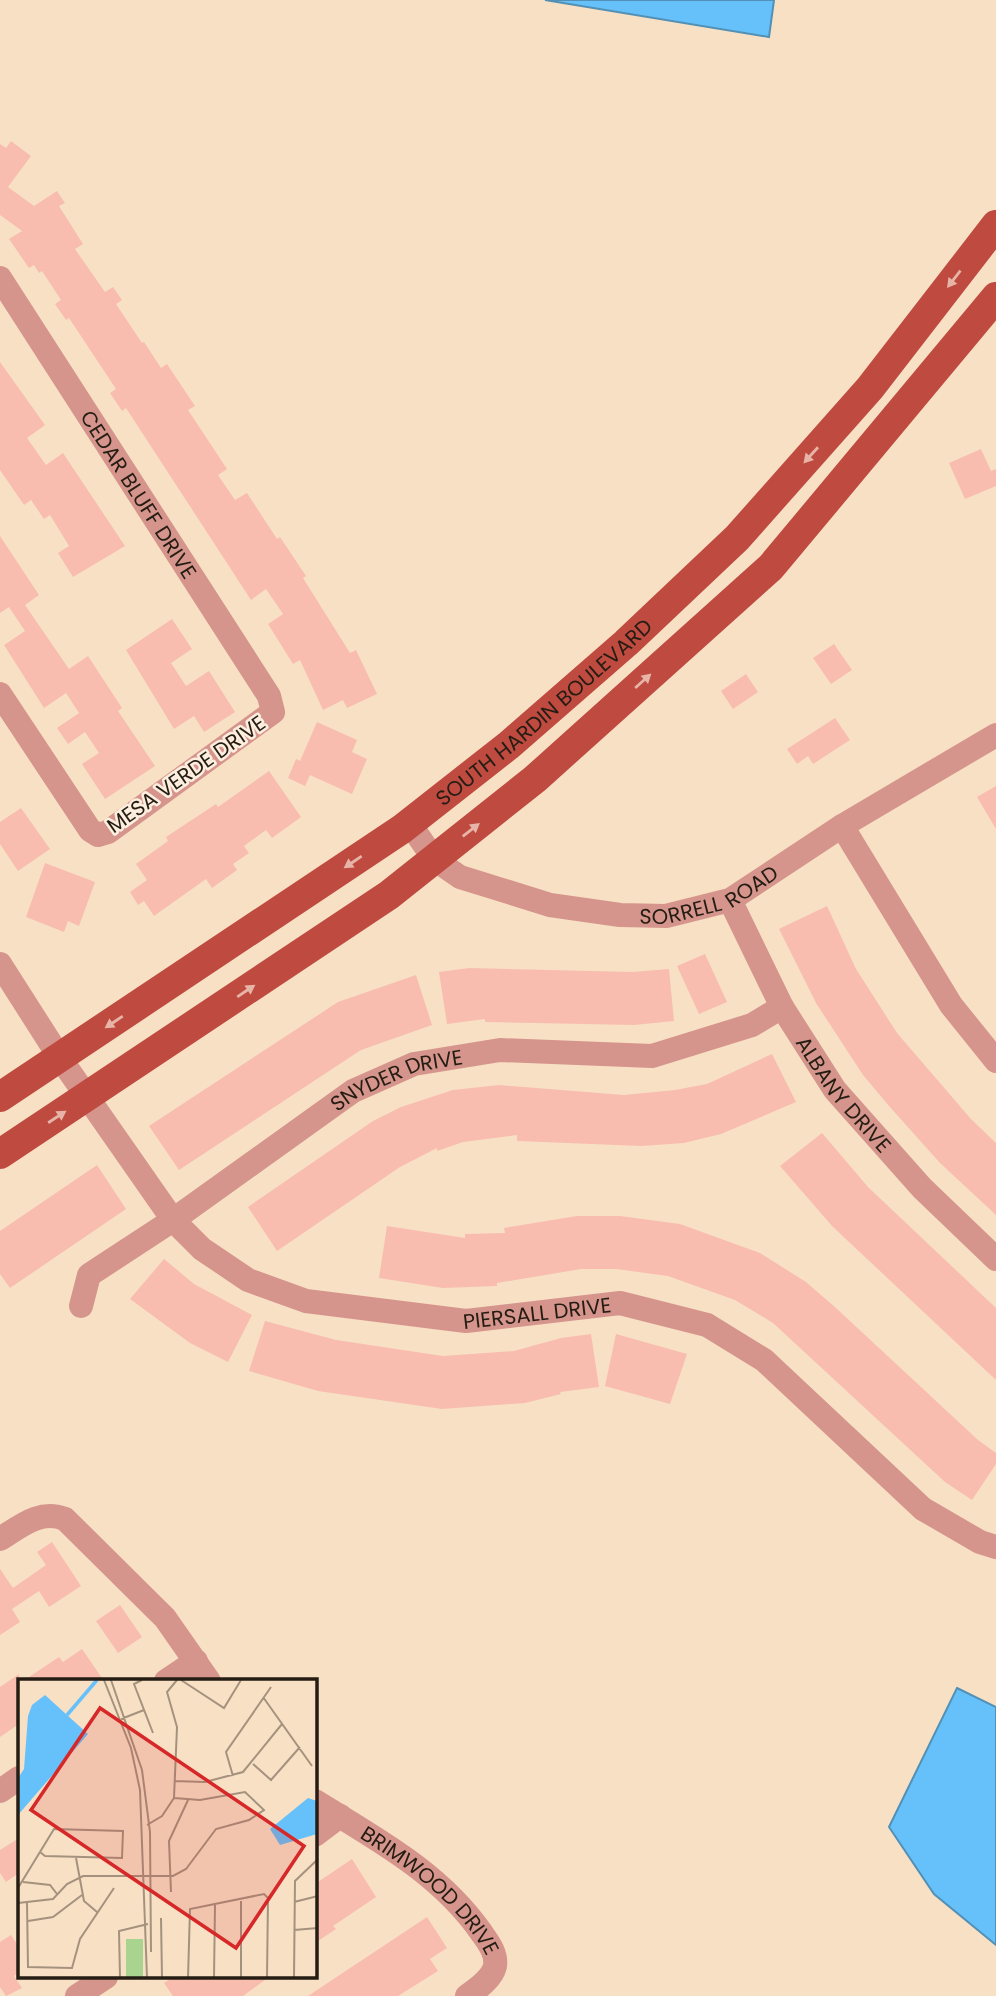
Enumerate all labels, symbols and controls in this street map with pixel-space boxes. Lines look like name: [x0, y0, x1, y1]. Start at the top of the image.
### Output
one-way arrow: [947, 269, 962, 287]
street label: CEDAR BLUFF DRIVE: [74, 404, 204, 584]
one-way arrow: [803, 446, 819, 463]
street label: SOUTH HARDIN BOULEVARD: [429, 611, 658, 812]
one-way arrow: [634, 674, 651, 690]
street label: MESA VERDE DRIVE: [101, 708, 271, 840]
one-way arrow: [461, 822, 479, 837]
one-way arrow: [344, 855, 362, 869]
street label: SORRELL ROAD: [639, 858, 784, 931]
one-way arrow: [237, 985, 256, 998]
one-way arrow: [105, 1015, 123, 1029]
street label: ALBANY DRIVE: [790, 1030, 898, 1159]
street label: SNYDER DRIVE: [324, 1042, 465, 1118]
one-way arrow: [48, 1110, 66, 1124]
street label: PIERSALL DRIVE: [461, 1290, 613, 1336]
inset map: [18, 1679, 317, 1979]
street label: BRIMWOOD DRIVE: [356, 1818, 507, 1959]

